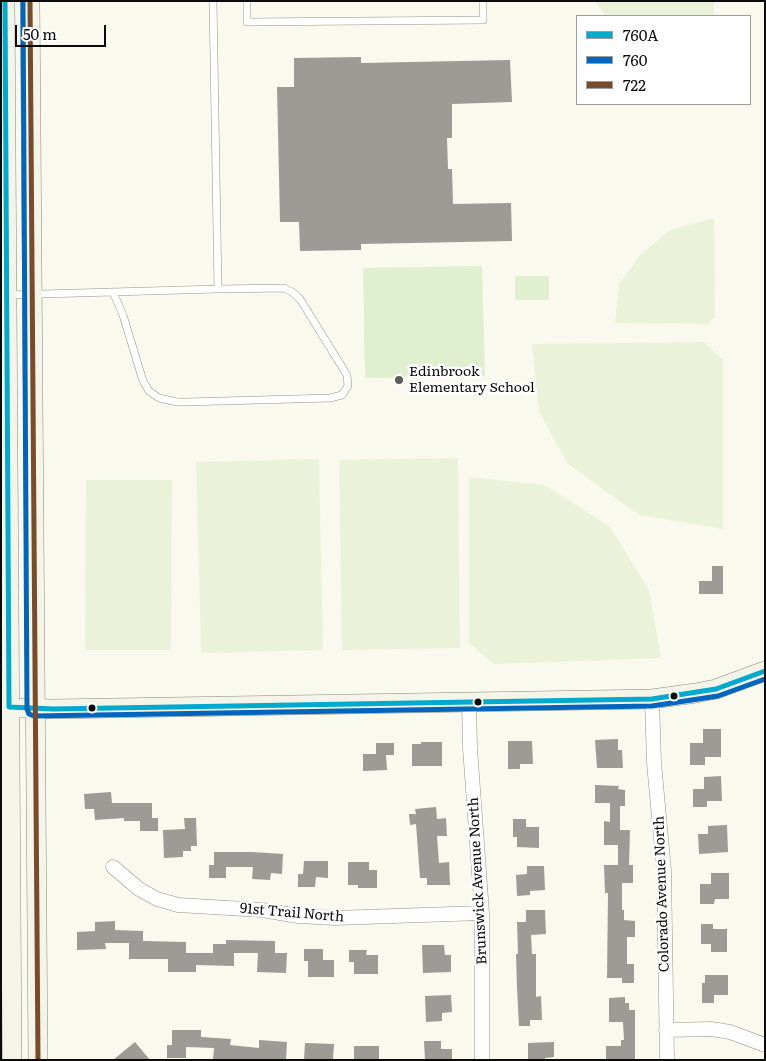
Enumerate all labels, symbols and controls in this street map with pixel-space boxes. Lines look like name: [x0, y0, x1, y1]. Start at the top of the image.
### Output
scale bar: [18, 15, 109, 47]
legend: [576, 15, 751, 105]
text: 50 m: [23, 22, 57, 45]
text: 760A: [623, 23, 658, 46]
text: 760: [623, 48, 647, 71]
text: 722: [623, 73, 646, 96]
place label: Edinbrook Elementary School: [409, 364, 535, 397]
marker: Edinbrook Elementary School: [393, 374, 405, 386]
unlabelled marker: [669, 691, 679, 701]
unlabelled marker: [473, 697, 483, 707]
unlabelled marker: [87, 703, 97, 713]
street label: Brunswick Avenue North: [465, 797, 491, 965]
street label: Colorado Avenue North: [651, 816, 673, 972]
street label: 91st Trail North: [239, 900, 345, 926]

